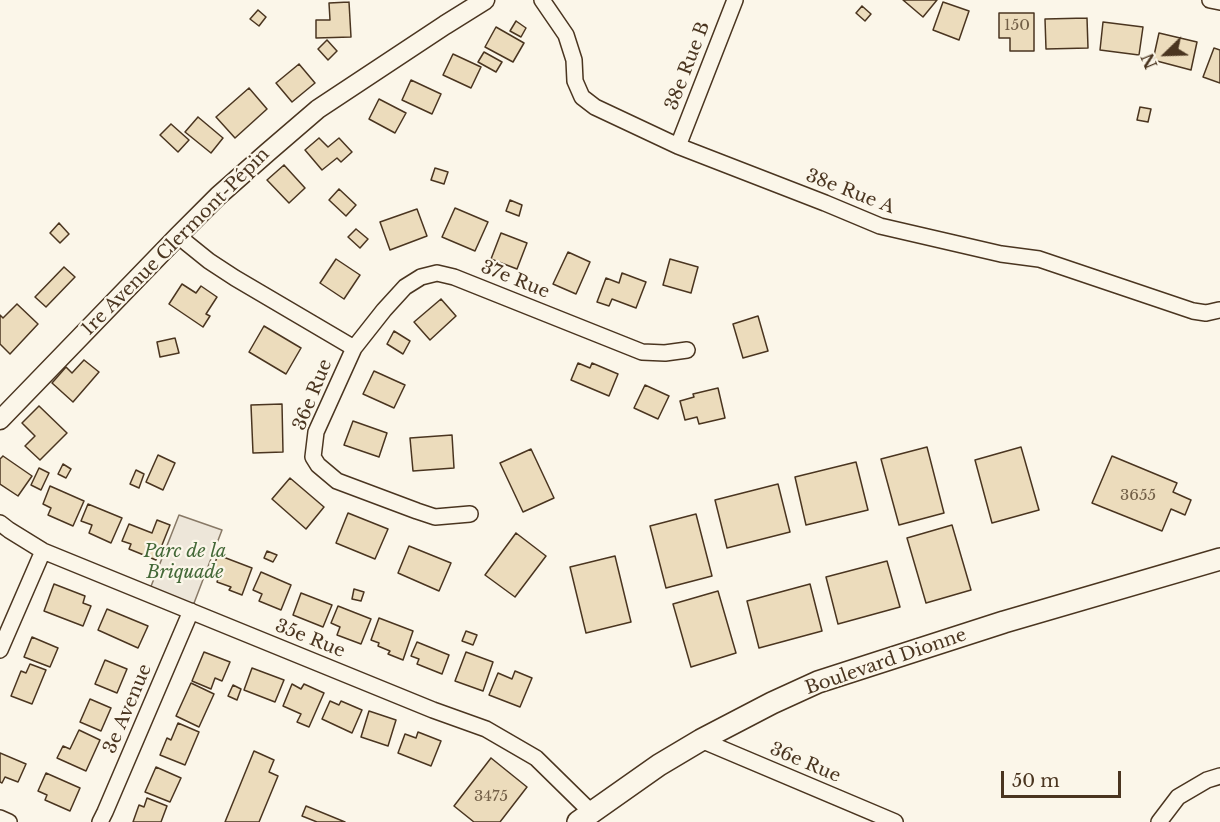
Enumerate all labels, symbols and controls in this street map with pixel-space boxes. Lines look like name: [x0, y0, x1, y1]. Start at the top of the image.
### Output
house number: 150: [1004, 17, 1030, 35]
street label: 38e Rue B: [661, 19, 715, 113]
north arrow: [1136, 24, 1196, 84]
text: N: [1137, 50, 1162, 72]
street label: 1re Avenue Clermont-Pépin: [78, 144, 274, 340]
street label: 38e Rue A: [803, 165, 897, 219]
street label: 37e Rue: [478, 256, 552, 304]
street label: 36e Rue: [289, 356, 337, 434]
house number: 3655: [1120, 487, 1156, 505]
park label: Parc de la Briquade: [144, 541, 226, 584]
street label: 35e Rue: [272, 615, 348, 663]
street label: Boulevard Dionne: [803, 624, 969, 700]
street label: 3e Avenue: [99, 661, 157, 757]
street label: 36e Rue: [766, 738, 844, 788]
scale bar: [1004, 759, 1124, 797]
text: 50 m: [1012, 770, 1060, 792]
house number: 3475: [474, 788, 508, 806]

